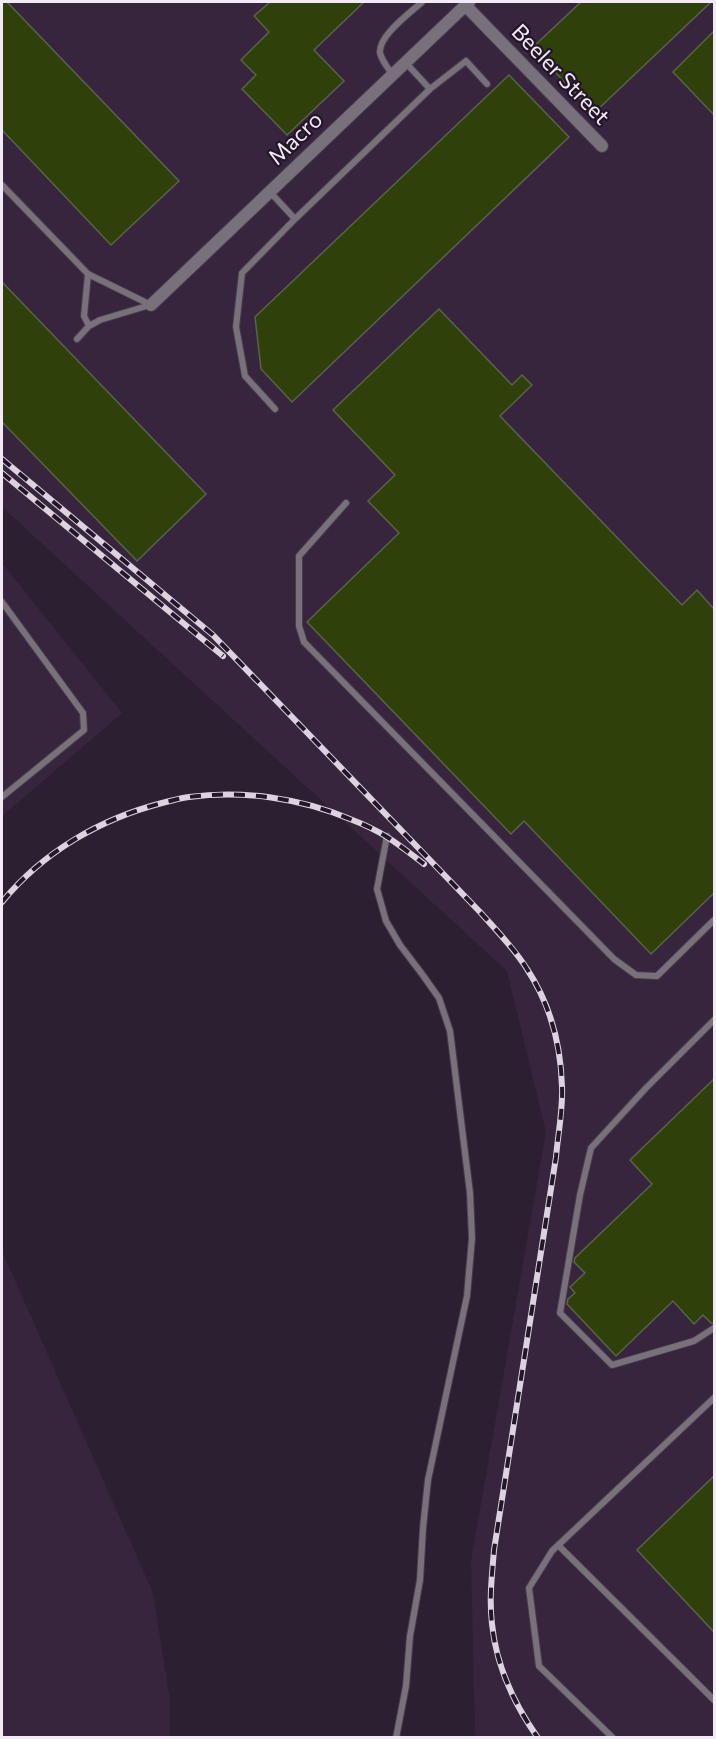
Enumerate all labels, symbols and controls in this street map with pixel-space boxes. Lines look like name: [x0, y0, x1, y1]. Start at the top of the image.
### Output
street label: Beeler Street: [507, 18, 616, 130]
street label: Macro: [262, 105, 327, 170]

